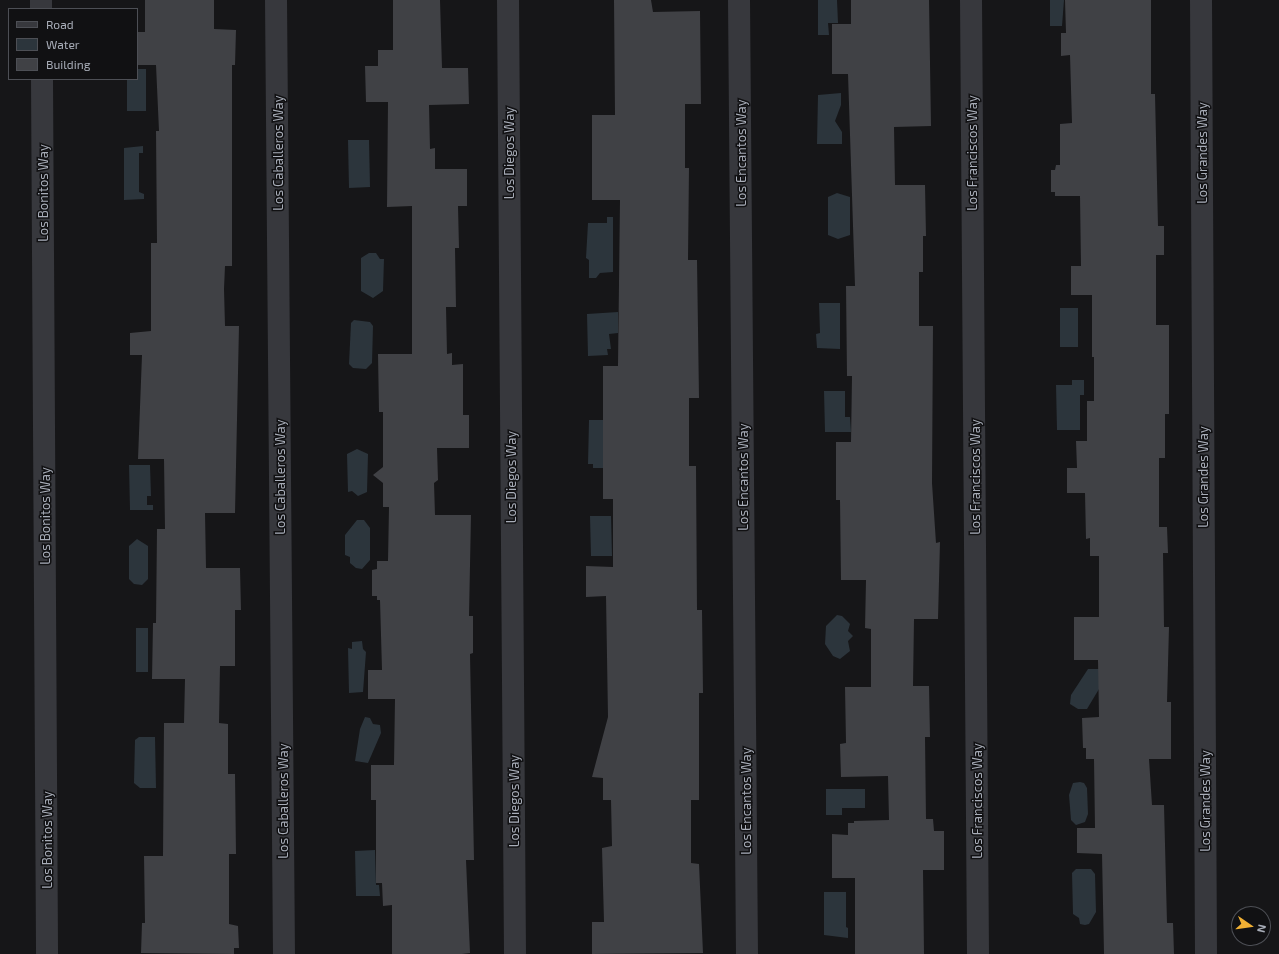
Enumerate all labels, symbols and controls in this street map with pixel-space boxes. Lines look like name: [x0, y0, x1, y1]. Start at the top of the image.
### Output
legend: [8, 8, 138, 80]
text: Road: [46, 17, 74, 31]
text: Water: [46, 37, 80, 51]
text: Building: [46, 57, 90, 71]
street label: Los Caballeros Way: [270, 95, 286, 211]
street label: Los Franciscos Way: [964, 95, 980, 211]
street label: Los Encantos Way: [733, 99, 749, 207]
street label: Los Grandes Way: [1194, 102, 1210, 204]
street label: Los Diegos Way: [501, 107, 517, 199]
street label: Los Bonitos Way: [35, 144, 51, 242]
street label: Los Caballeros Way: [272, 419, 288, 535]
street label: Los Franciscos Way: [967, 419, 983, 535]
street label: Los Encantos Way: [735, 423, 751, 531]
street label: Los Grandes Way: [1195, 426, 1211, 528]
street label: Los Diegos Way: [503, 431, 519, 523]
street label: Los Bonitos Way: [37, 467, 53, 565]
street label: Los Caballeros Way: [275, 743, 291, 859]
street label: Los Franciscos Way: [969, 743, 985, 859]
street label: Los Encantos Way: [738, 747, 754, 855]
street label: Los Grandes Way: [1197, 750, 1213, 852]
street label: Los Diegos Way: [506, 755, 522, 847]
street label: Los Bonitos Way: [39, 791, 55, 889]
north arrow: [1231, 906, 1271, 946]
text: N: [1255, 923, 1269, 934]

